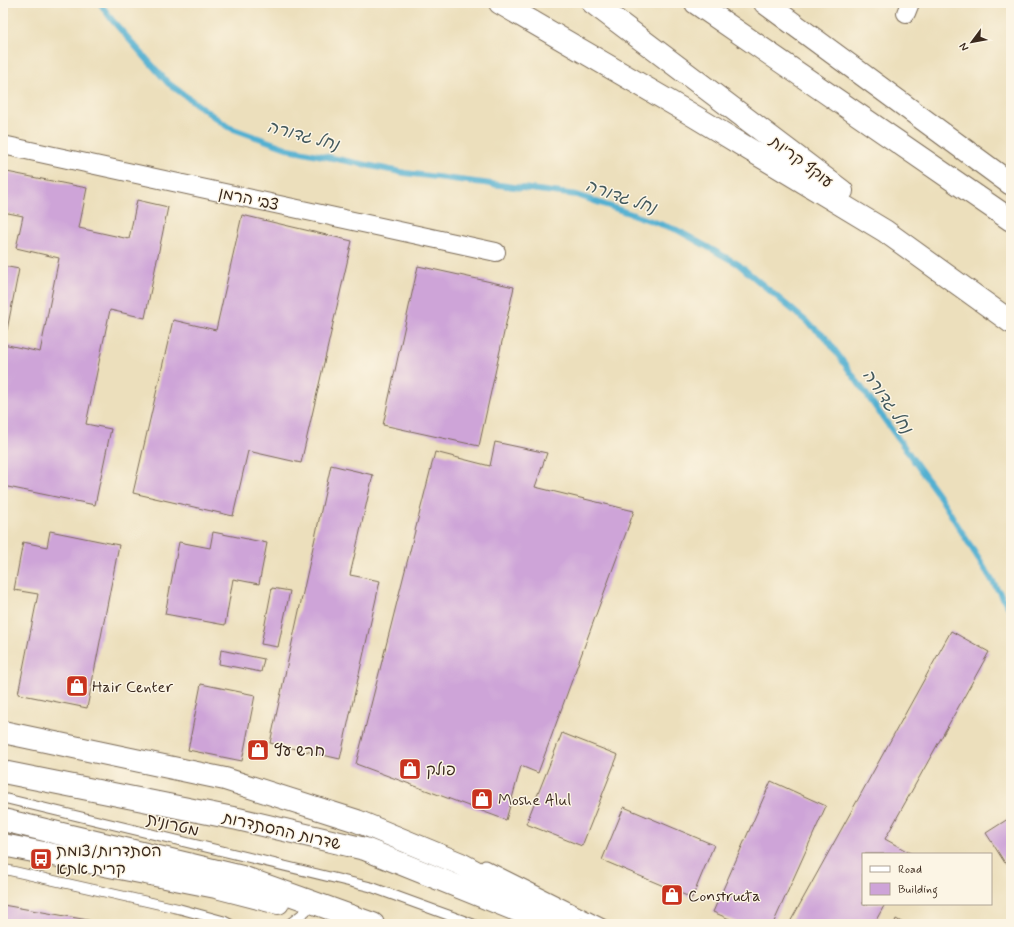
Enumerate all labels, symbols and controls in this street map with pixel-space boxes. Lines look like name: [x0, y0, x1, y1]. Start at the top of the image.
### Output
north arrow: [952, 22, 992, 62]
text: N: [956, 40, 972, 54]
water label: נחל גדורה: [264, 116, 342, 156]
street label: עוקף קריות: [764, 131, 837, 193]
water label: נחל גדורה: [582, 175, 660, 220]
street label: צבי הרמן: [217, 183, 281, 216]
water label: נחל גדורה: [857, 365, 918, 439]
shop icon: Hair Center: [64, 673, 90, 699]
place label: Hair Center: [92, 677, 173, 698]
shop icon: חרש עץ: [245, 737, 271, 763]
place label: חרש עץ: [274, 741, 325, 762]
shop icon: פולק: [397, 756, 423, 782]
place label: פולק: [426, 760, 456, 781]
shop icon: Moshe Alul: [469, 786, 495, 812]
place label: Moshe Alul: [498, 790, 571, 811]
street label: שדרות ההסתדרות: [219, 807, 343, 855]
street label: מטרונית: [144, 809, 201, 842]
place label: הסתדרות/צומת קרית אתא: [56, 841, 162, 880]
bus stop icon: הסתדרות/צומת קרית אתא: [28, 846, 54, 872]
legend: [862, 853, 992, 905]
text: Road: [898, 862, 922, 878]
shop icon: Constructa: [659, 882, 685, 908]
text: Building: [898, 882, 938, 899]
place label: Constructa: [688, 886, 760, 907]

